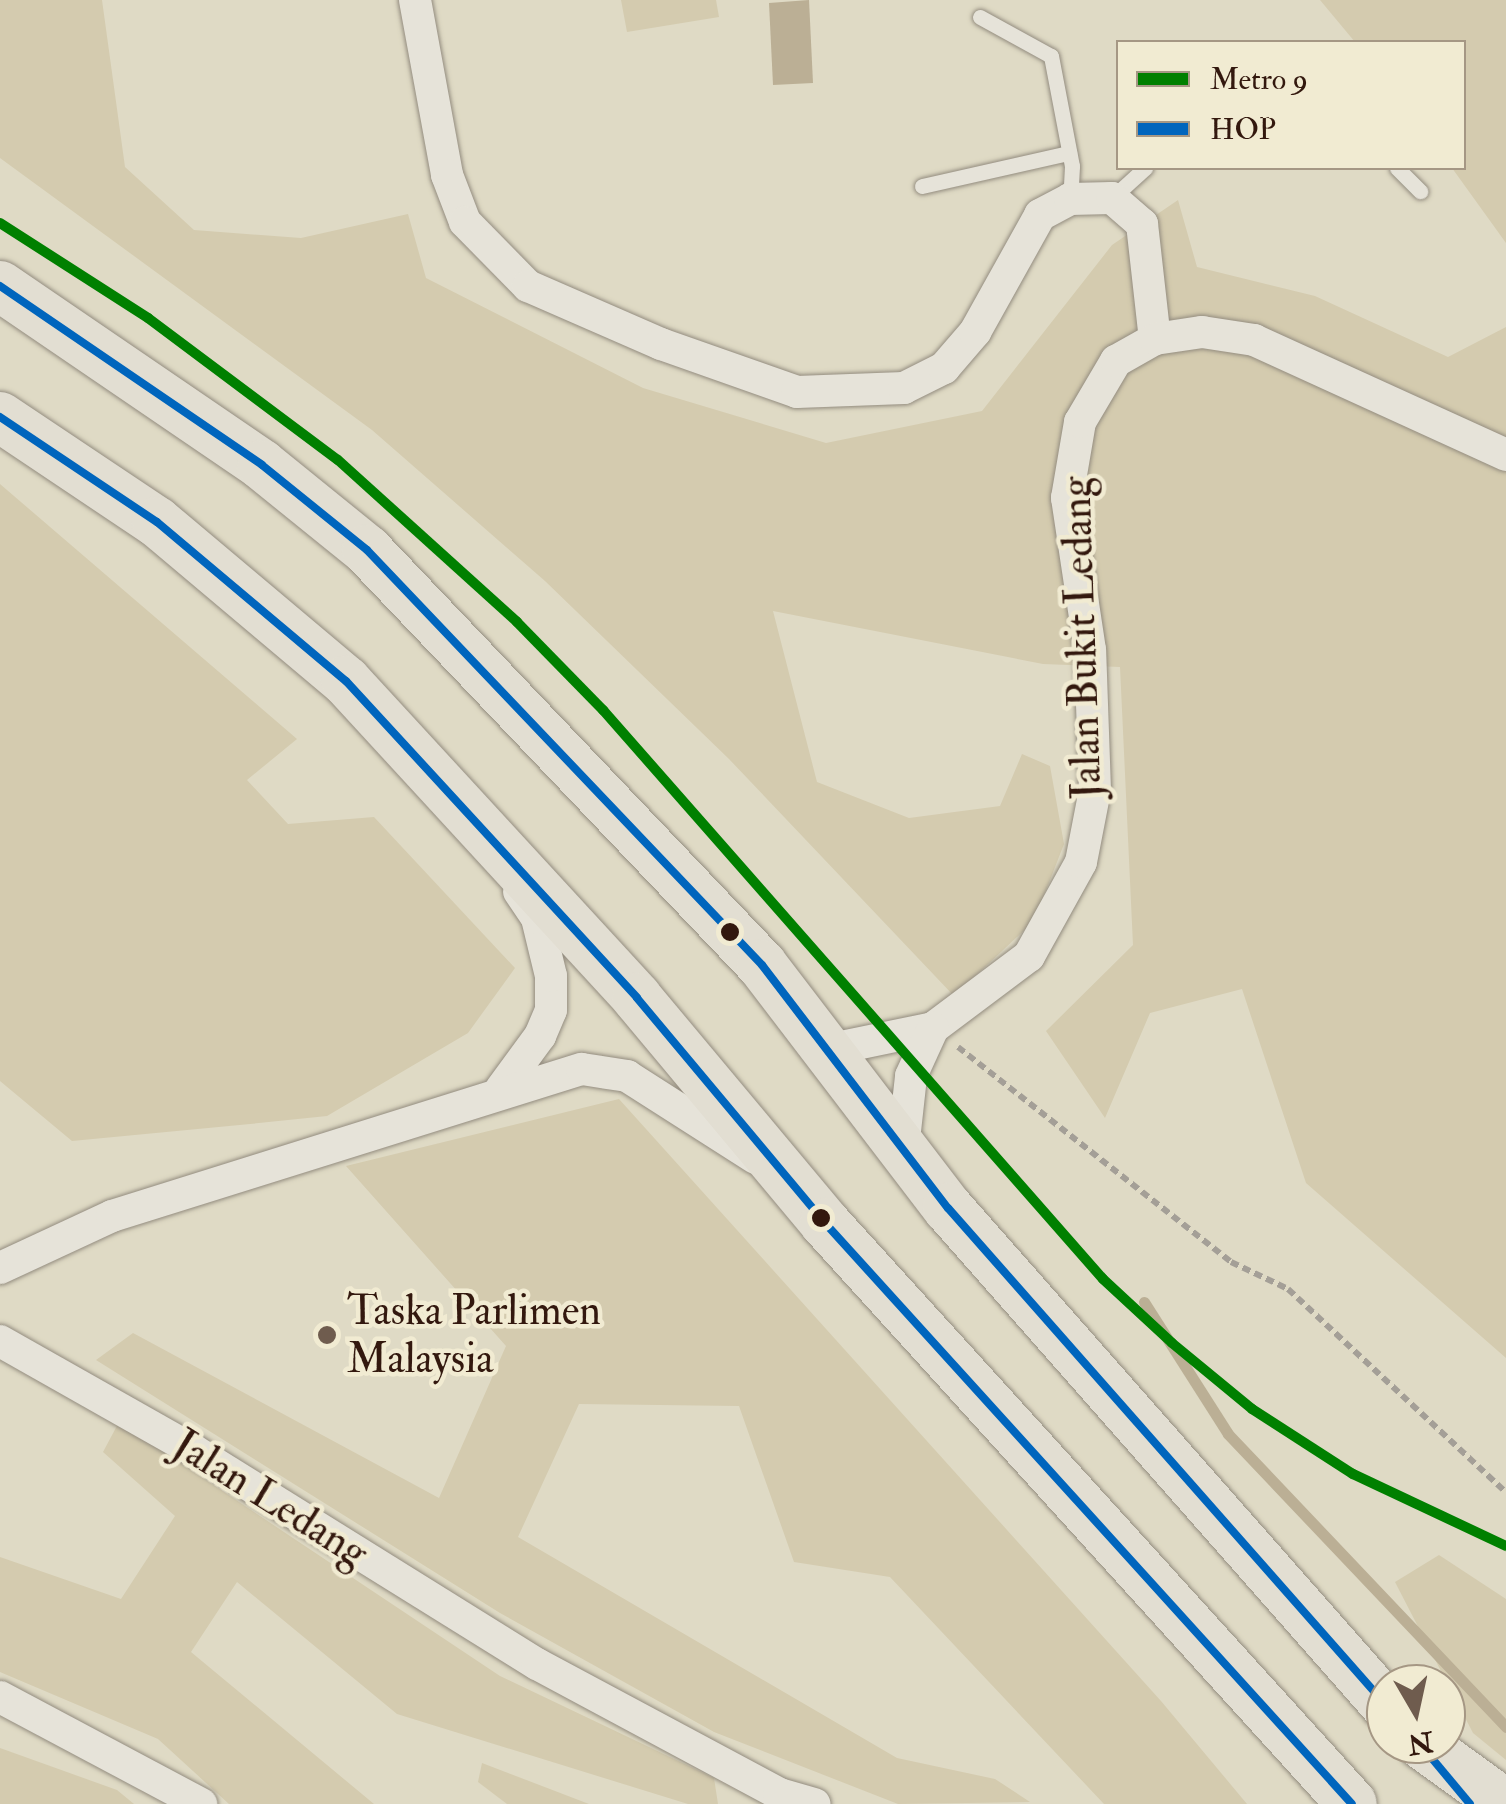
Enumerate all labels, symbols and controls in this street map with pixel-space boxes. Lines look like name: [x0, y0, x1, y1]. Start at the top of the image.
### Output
legend: [1116, 40, 1466, 170]
text: Metro 9: [1210, 61, 1308, 98]
text: HOP: [1210, 111, 1276, 148]
street label: Jalan Bukit Ledang: [1051, 476, 1113, 800]
unlabelled marker: [720, 922, 740, 942]
unlabelled marker: [811, 1208, 831, 1228]
place label: Taska Parlimen Malaysia: [347, 1286, 601, 1384]
marker: Taska Parlimen Malaysia: [316, 1324, 338, 1346]
street label: Jalan Ledang: [163, 1419, 377, 1579]
north arrow: [1366, 1664, 1466, 1764]
text: N: [1405, 1723, 1436, 1761]

